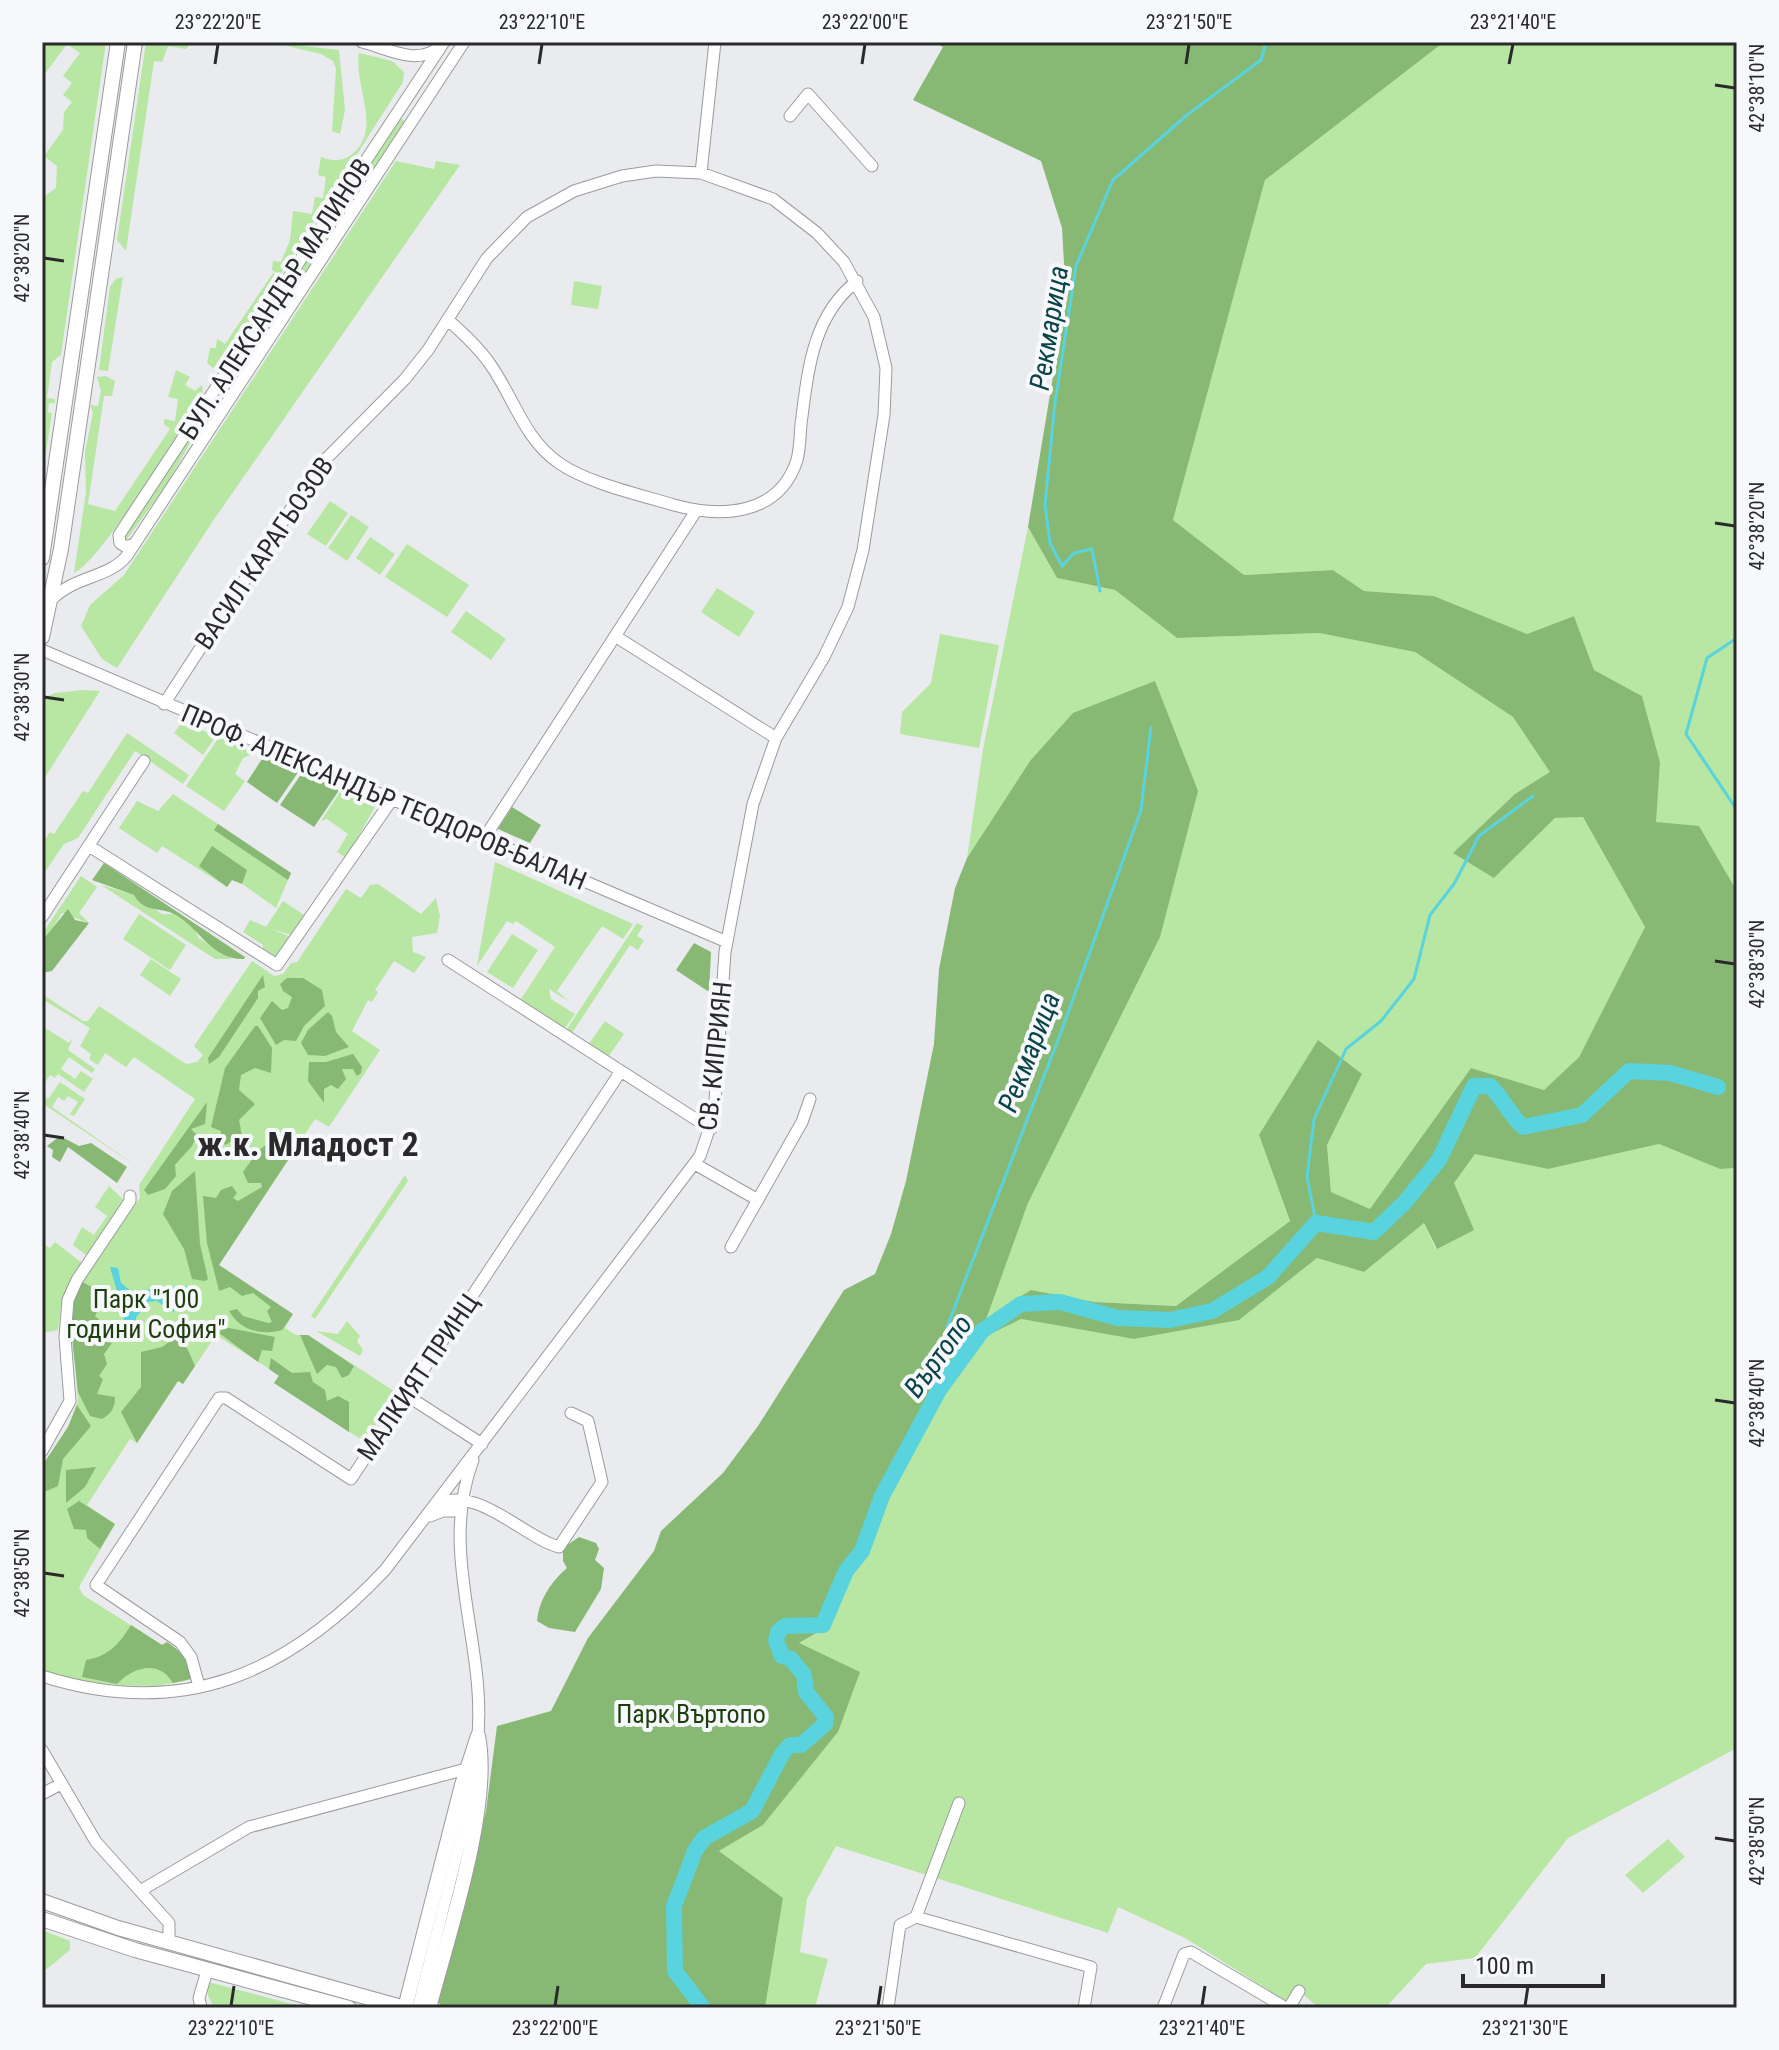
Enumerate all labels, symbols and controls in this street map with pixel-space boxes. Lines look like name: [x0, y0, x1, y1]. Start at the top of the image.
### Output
text: 23°22'20"E: [175, 10, 261, 34]
text: 23°22'10"E: [499, 10, 585, 34]
text: 23°22'00"E: [822, 10, 908, 34]
text: 23°21'50"E: [1146, 10, 1232, 34]
text: 23°21'40"E: [1470, 10, 1556, 34]
text: 42°38'10"N: [1745, 43, 1769, 133]
street label: БУЛ. АЛЕКСАНДЪР МАЛИНОВ: [173, 153, 377, 445]
text: 42°38'20"N: [10, 213, 34, 303]
water label: Рекмарица: [1023, 263, 1075, 393]
street label: ВАСИЛ КАРАГЬОЗОВ: [189, 451, 339, 655]
text: 42°38'20"N: [1745, 481, 1769, 571]
text: 42°38'30"N: [10, 652, 34, 742]
street label: ПРОФ. АЛЕКСАНДЪР ТЕОДОРОВ-БАЛАН: [177, 698, 591, 896]
text: 42°38'30"N: [1745, 919, 1769, 1009]
street label: СВ. КИПРИЯН: [692, 980, 738, 1132]
water label: Рекмарица: [991, 987, 1067, 1117]
text: 42°38'40"N: [10, 1090, 34, 1180]
district label: ж.к. Младост 2: [197, 1124, 419, 1164]
park label: Парк "100 години София": [66, 1284, 226, 1344]
street label: МАЛКИЯТ ПРИНЦ: [351, 1288, 485, 1466]
water label: Въртопо: [897, 1308, 979, 1404]
text: 42°38'40"N: [1745, 1358, 1769, 1448]
text: 42°38'50"N: [10, 1528, 34, 1618]
park label: Парк Въртопо: [616, 1699, 766, 1729]
text: 42°38'50"N: [1745, 1796, 1769, 1886]
scale bar: [1463, 1938, 1603, 1988]
text: 100 m: [1475, 1952, 1534, 1980]
text: 23°22'10"E: [188, 2016, 274, 2040]
text: 23°22'00"E: [512, 2016, 598, 2040]
text: 23°21'50"E: [835, 2016, 921, 2040]
text: 23°21'40"E: [1159, 2016, 1245, 2040]
text: 23°21'30"E: [1482, 2016, 1568, 2040]

